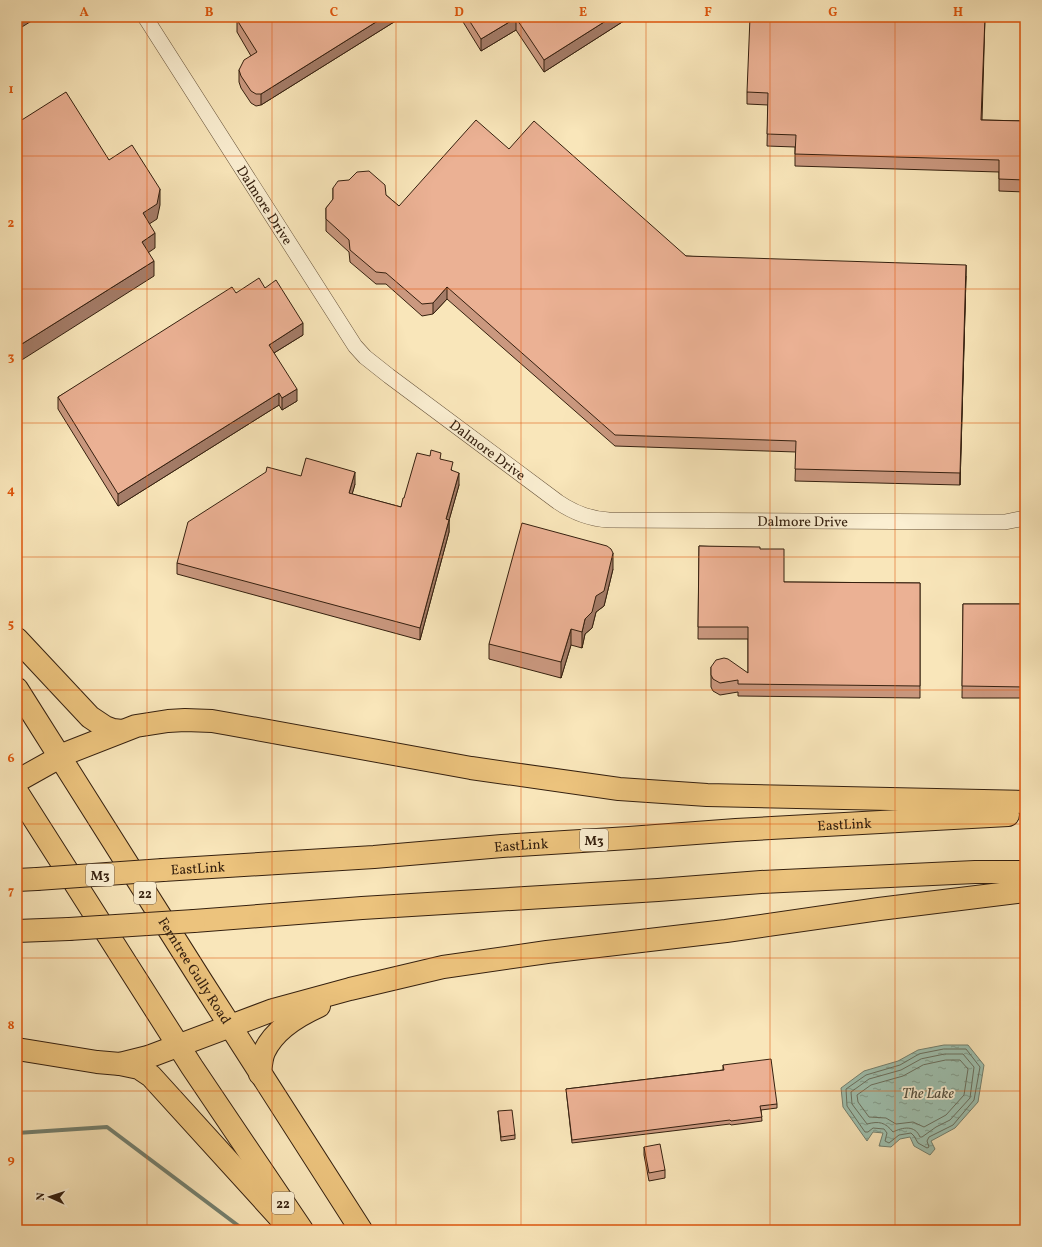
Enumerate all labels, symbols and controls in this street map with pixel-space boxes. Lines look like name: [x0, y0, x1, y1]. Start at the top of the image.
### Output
text: A: [79, 4, 89, 22]
text: B: [205, 4, 214, 22]
text: C: [330, 4, 338, 22]
text: D: [454, 4, 464, 22]
text: E: [579, 4, 587, 22]
text: F: [704, 4, 712, 22]
text: G: [828, 4, 838, 22]
text: H: [953, 4, 963, 22]
text: 1: [8, 81, 14, 99]
street label: Dalmore Drive: [231, 162, 296, 249]
text: 2: [8, 215, 15, 233]
text: 3: [8, 349, 15, 367]
street label: Dalmore Drive: [445, 416, 529, 486]
text: 4: [7, 482, 15, 500]
street label: Dalmore Drive: [757, 513, 848, 532]
text: 5: [8, 616, 14, 634]
text: 6: [7, 750, 15, 768]
street label: EastLink: [817, 815, 873, 837]
road number: M3: [580, 829, 608, 851]
street label: EastLink: [493, 835, 549, 858]
street label: EastLink: [170, 858, 226, 880]
road number: M3: [86, 864, 114, 886]
road number: 22: [134, 882, 156, 904]
text: 7: [8, 883, 14, 901]
street label: Ferntree Gully Road: [153, 914, 235, 1028]
text: 8: [7, 1017, 15, 1035]
water label: The Lake: [902, 1084, 954, 1105]
text: 9: [7, 1151, 15, 1169]
north arrow: [30, 1177, 70, 1217]
text: N: [34, 1192, 49, 1201]
road number: 22: [272, 1192, 294, 1214]

